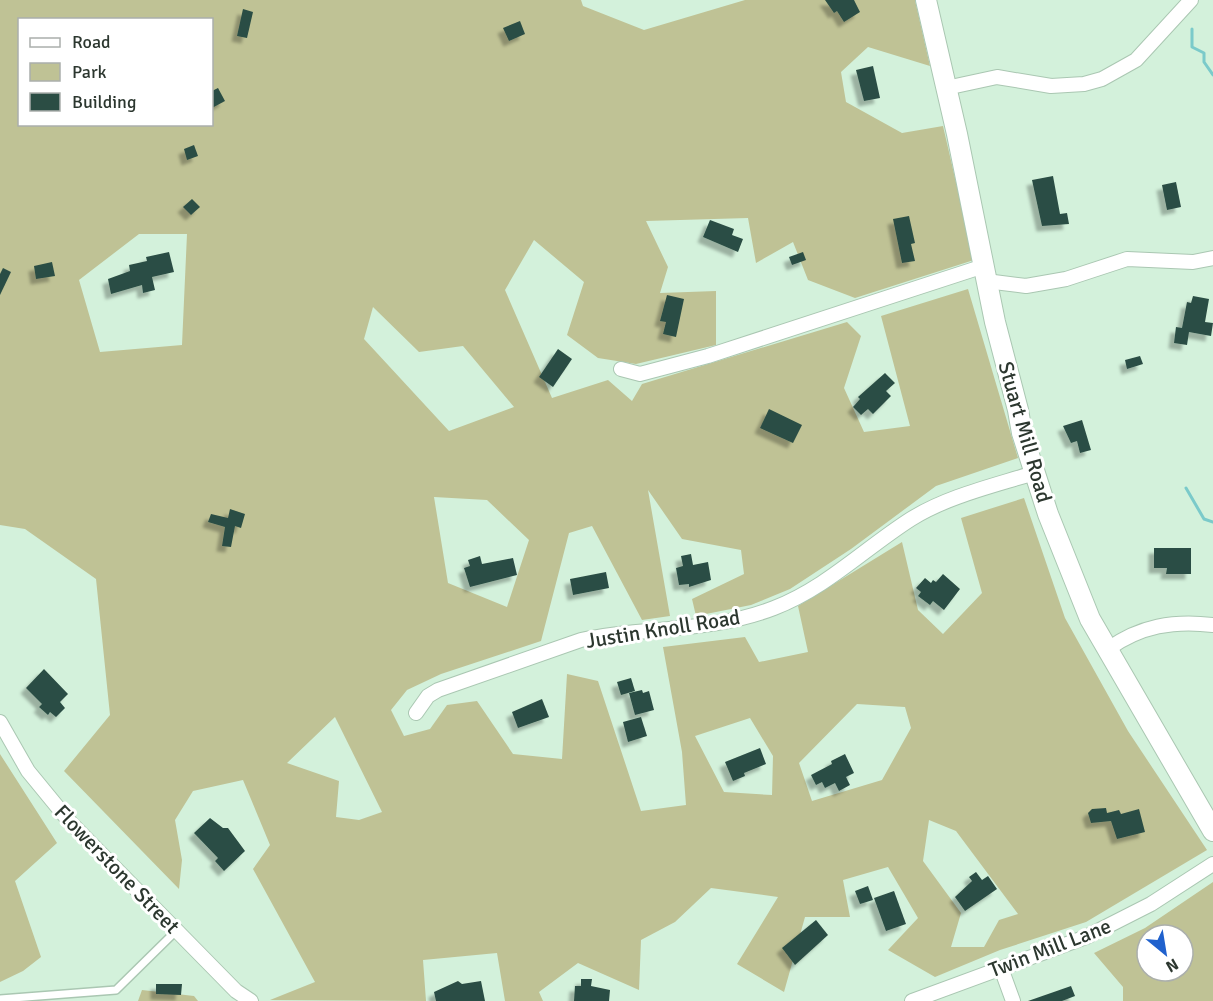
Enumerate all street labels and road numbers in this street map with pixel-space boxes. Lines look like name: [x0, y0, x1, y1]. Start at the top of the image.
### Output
street label: Stuart Mill Road: [992, 358, 1058, 506]
street label: Justin Knoll Road: [584, 604, 742, 654]
street label: Flowerstone Street: [49, 799, 185, 939]
street label: Twin Mill Lane: [985, 913, 1115, 983]

